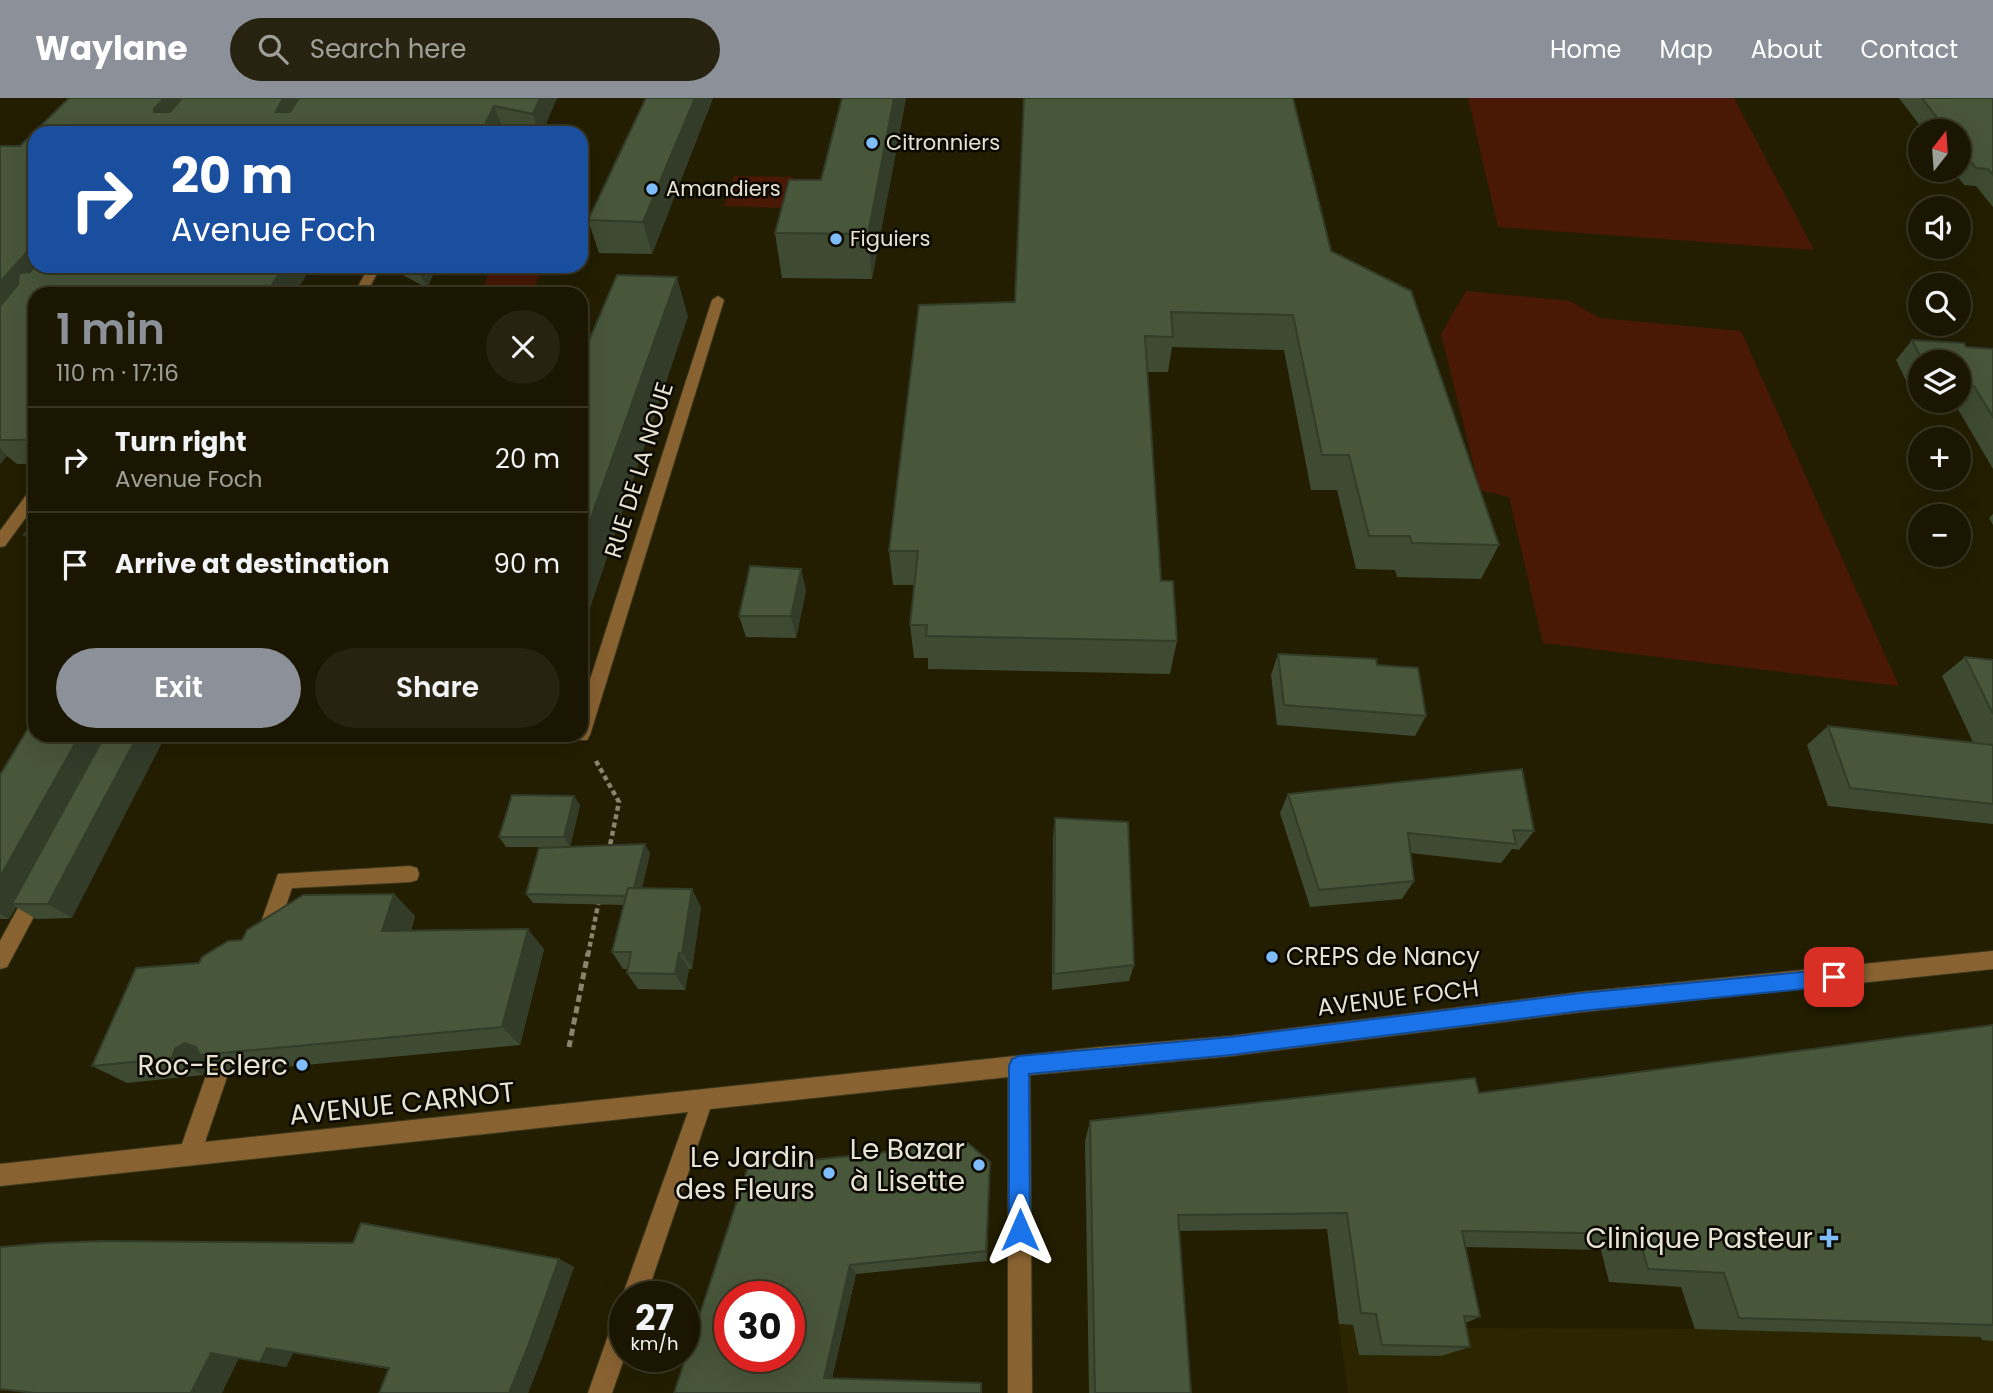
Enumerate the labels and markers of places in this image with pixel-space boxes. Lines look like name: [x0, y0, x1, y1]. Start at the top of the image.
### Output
place label: Citronniers: [886, 128, 1000, 157]
marker: Citronniers: [864, 135, 880, 151]
place label: Amandiers: [666, 174, 781, 203]
marker: Amandiers: [644, 181, 660, 197]
place label: Figuiers: [850, 224, 930, 253]
marker: Figuiers: [828, 231, 844, 247]
place label: CREPS de Nancy: [1286, 940, 1480, 973]
pin: [1804, 947, 1864, 1007]
marker: CREPS de Nancy: [1264, 949, 1280, 965]
place label: Roc-Eclerc: [138, 1046, 288, 1085]
marker: Roc-Eclerc: [294, 1057, 310, 1073]
place label: Le Bazar à Lisette: [850, 1130, 965, 1201]
place label: Le Jardin des Fleurs: [675, 1138, 815, 1209]
marker: Le Bazar à Lisette: [971, 1157, 987, 1173]
marker: Le Jardin des Fleurs: [821, 1165, 837, 1181]
place label: Clinique Pasteur: [1585, 1219, 1813, 1258]
marker: Clinique Pasteur: [1819, 1228, 1839, 1248]

